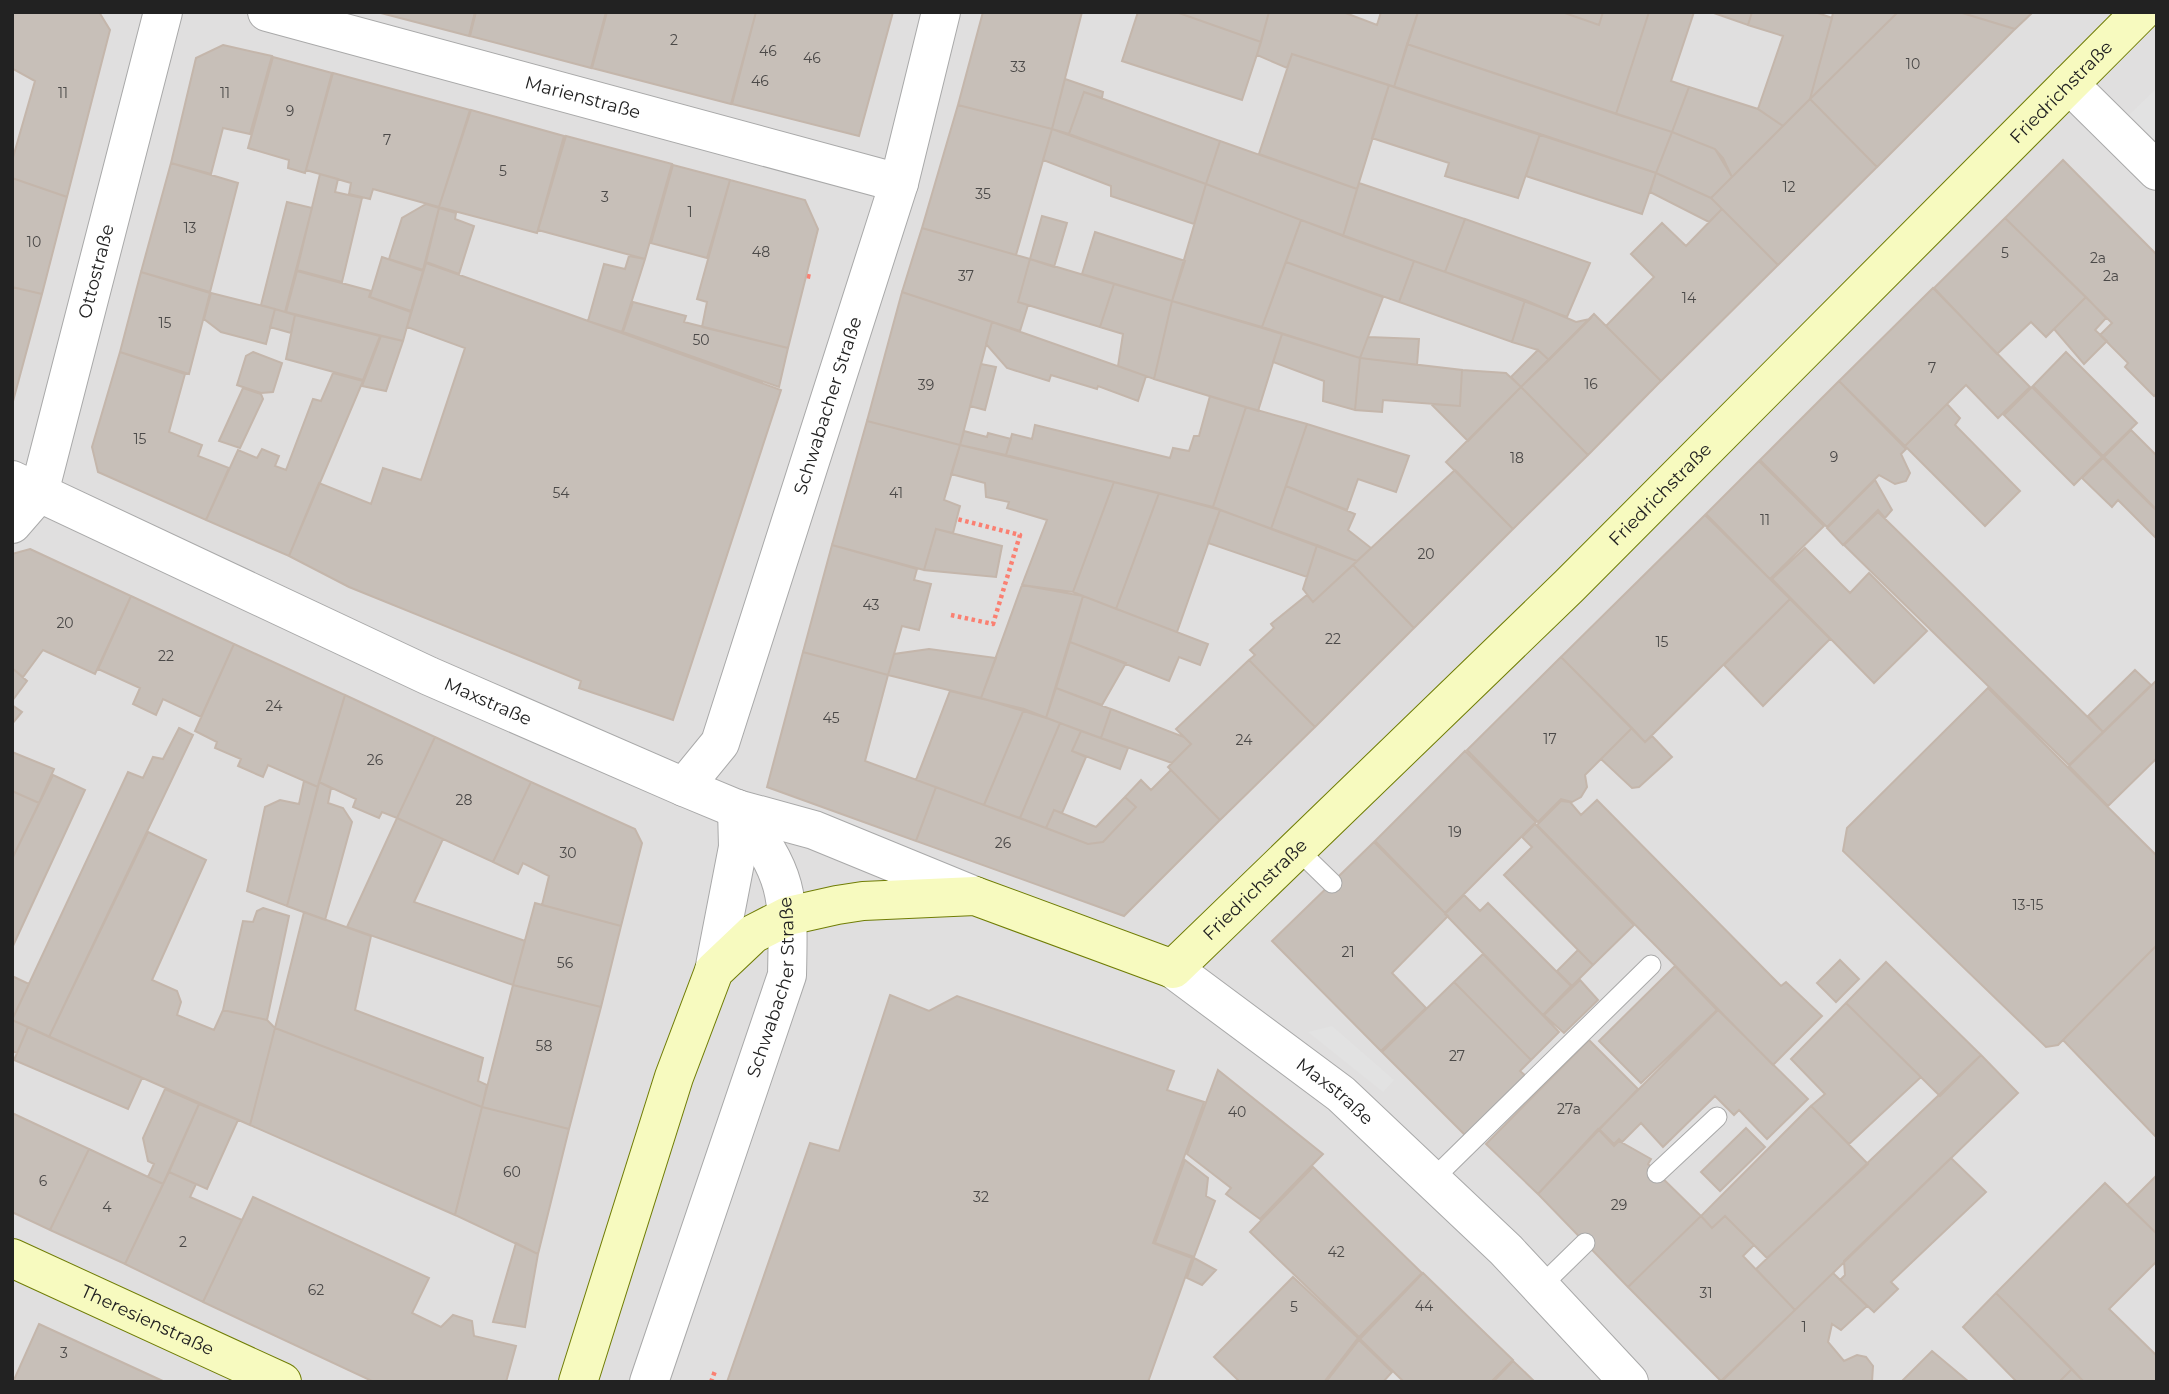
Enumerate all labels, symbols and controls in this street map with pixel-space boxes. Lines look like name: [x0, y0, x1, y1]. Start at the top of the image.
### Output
house number: 2: [670, 31, 678, 49]
street label: Friedrichstraße: [2005, 36, 2117, 148]
house number: 46: [759, 42, 777, 60]
house number: 46: [803, 49, 821, 67]
house number: 10: [1906, 55, 1920, 73]
house number: 33: [1010, 58, 1026, 76]
street label: Marienstraße: [522, 71, 643, 124]
house number: 46: [751, 72, 769, 90]
house number: 11: [58, 84, 68, 102]
house number: 11: [220, 84, 230, 102]
house number: 9: [286, 102, 294, 120]
house number: 7: [383, 131, 391, 149]
house number: 5: [499, 162, 507, 180]
house number: 12: [1782, 178, 1796, 196]
house number: 35: [975, 185, 991, 203]
house number: 3: [601, 188, 609, 206]
house number: 1: [687, 203, 693, 221]
house number: 13: [184, 219, 197, 237]
street label: Ottostraße: [73, 222, 119, 321]
house number: 10: [27, 233, 41, 251]
house number: 48: [752, 243, 770, 261]
house number: 5: [2001, 244, 2009, 262]
house number: 2a: [2090, 249, 2106, 267]
house number: 37: [958, 267, 974, 285]
house number: 2a: [2103, 267, 2119, 285]
house number: 14: [1682, 289, 1697, 307]
house number: 15: [159, 314, 172, 332]
street label: Schwabacher Straße: [789, 314, 867, 497]
house number: 50: [692, 331, 710, 349]
house number: 7: [1928, 359, 1936, 377]
house number: 16: [1584, 375, 1598, 393]
house number: 39: [918, 376, 934, 394]
house number: 15: [134, 430, 147, 448]
street label: Friedrichstraße: [1604, 438, 1716, 551]
house number: 9: [1830, 448, 1838, 466]
house number: 18: [1510, 449, 1524, 467]
house number: 54: [552, 484, 570, 502]
house number: 41: [889, 484, 903, 502]
house number: 11: [1760, 511, 1770, 529]
house number: 20: [1417, 545, 1435, 563]
house number: 43: [863, 596, 880, 614]
house number: 20: [56, 614, 74, 632]
house number: 22: [1325, 630, 1341, 648]
house number: 15: [1656, 633, 1669, 651]
house number: 22: [158, 647, 174, 665]
street label: Maxstraße: [441, 673, 535, 730]
house number: 24: [266, 697, 283, 715]
house number: 45: [822, 709, 840, 727]
house number: 17: [1543, 730, 1557, 748]
house number: 24: [1236, 731, 1253, 749]
house number: 26: [367, 751, 384, 769]
house number: 28: [456, 791, 473, 809]
house number: 19: [1448, 823, 1462, 841]
house number: 26: [995, 834, 1012, 852]
street label: Friedrichstraße: [1198, 834, 1312, 945]
house number: 30: [559, 844, 577, 862]
street label: Schwabacher Straße: [742, 896, 799, 1080]
house number: 13-15: [2012, 896, 2044, 914]
house number: 21: [1341, 943, 1355, 961]
house number: 56: [557, 954, 574, 972]
house number: 58: [536, 1037, 552, 1055]
house number: 27: [1449, 1047, 1465, 1065]
street label: Maxstraße: [1292, 1053, 1378, 1130]
house number: 27a: [1557, 1100, 1581, 1118]
house number: 40: [1228, 1103, 1246, 1121]
house number: 60: [503, 1163, 521, 1181]
house number: 6: [39, 1172, 48, 1190]
house number: 32: [973, 1188, 989, 1206]
house number: 29: [1611, 1196, 1627, 1214]
house number: 4: [102, 1198, 112, 1216]
house number: 2: [179, 1233, 187, 1251]
house number: 42: [1327, 1243, 1345, 1261]
street label: Theresienstraße: [77, 1280, 218, 1360]
house number: 62: [308, 1281, 324, 1299]
house number: 31: [1700, 1284, 1712, 1302]
house number: 44: [1415, 1297, 1434, 1315]
house number: 5: [1290, 1298, 1298, 1316]
house number: 1: [1801, 1318, 1807, 1336]
house number: 3: [60, 1344, 68, 1362]

